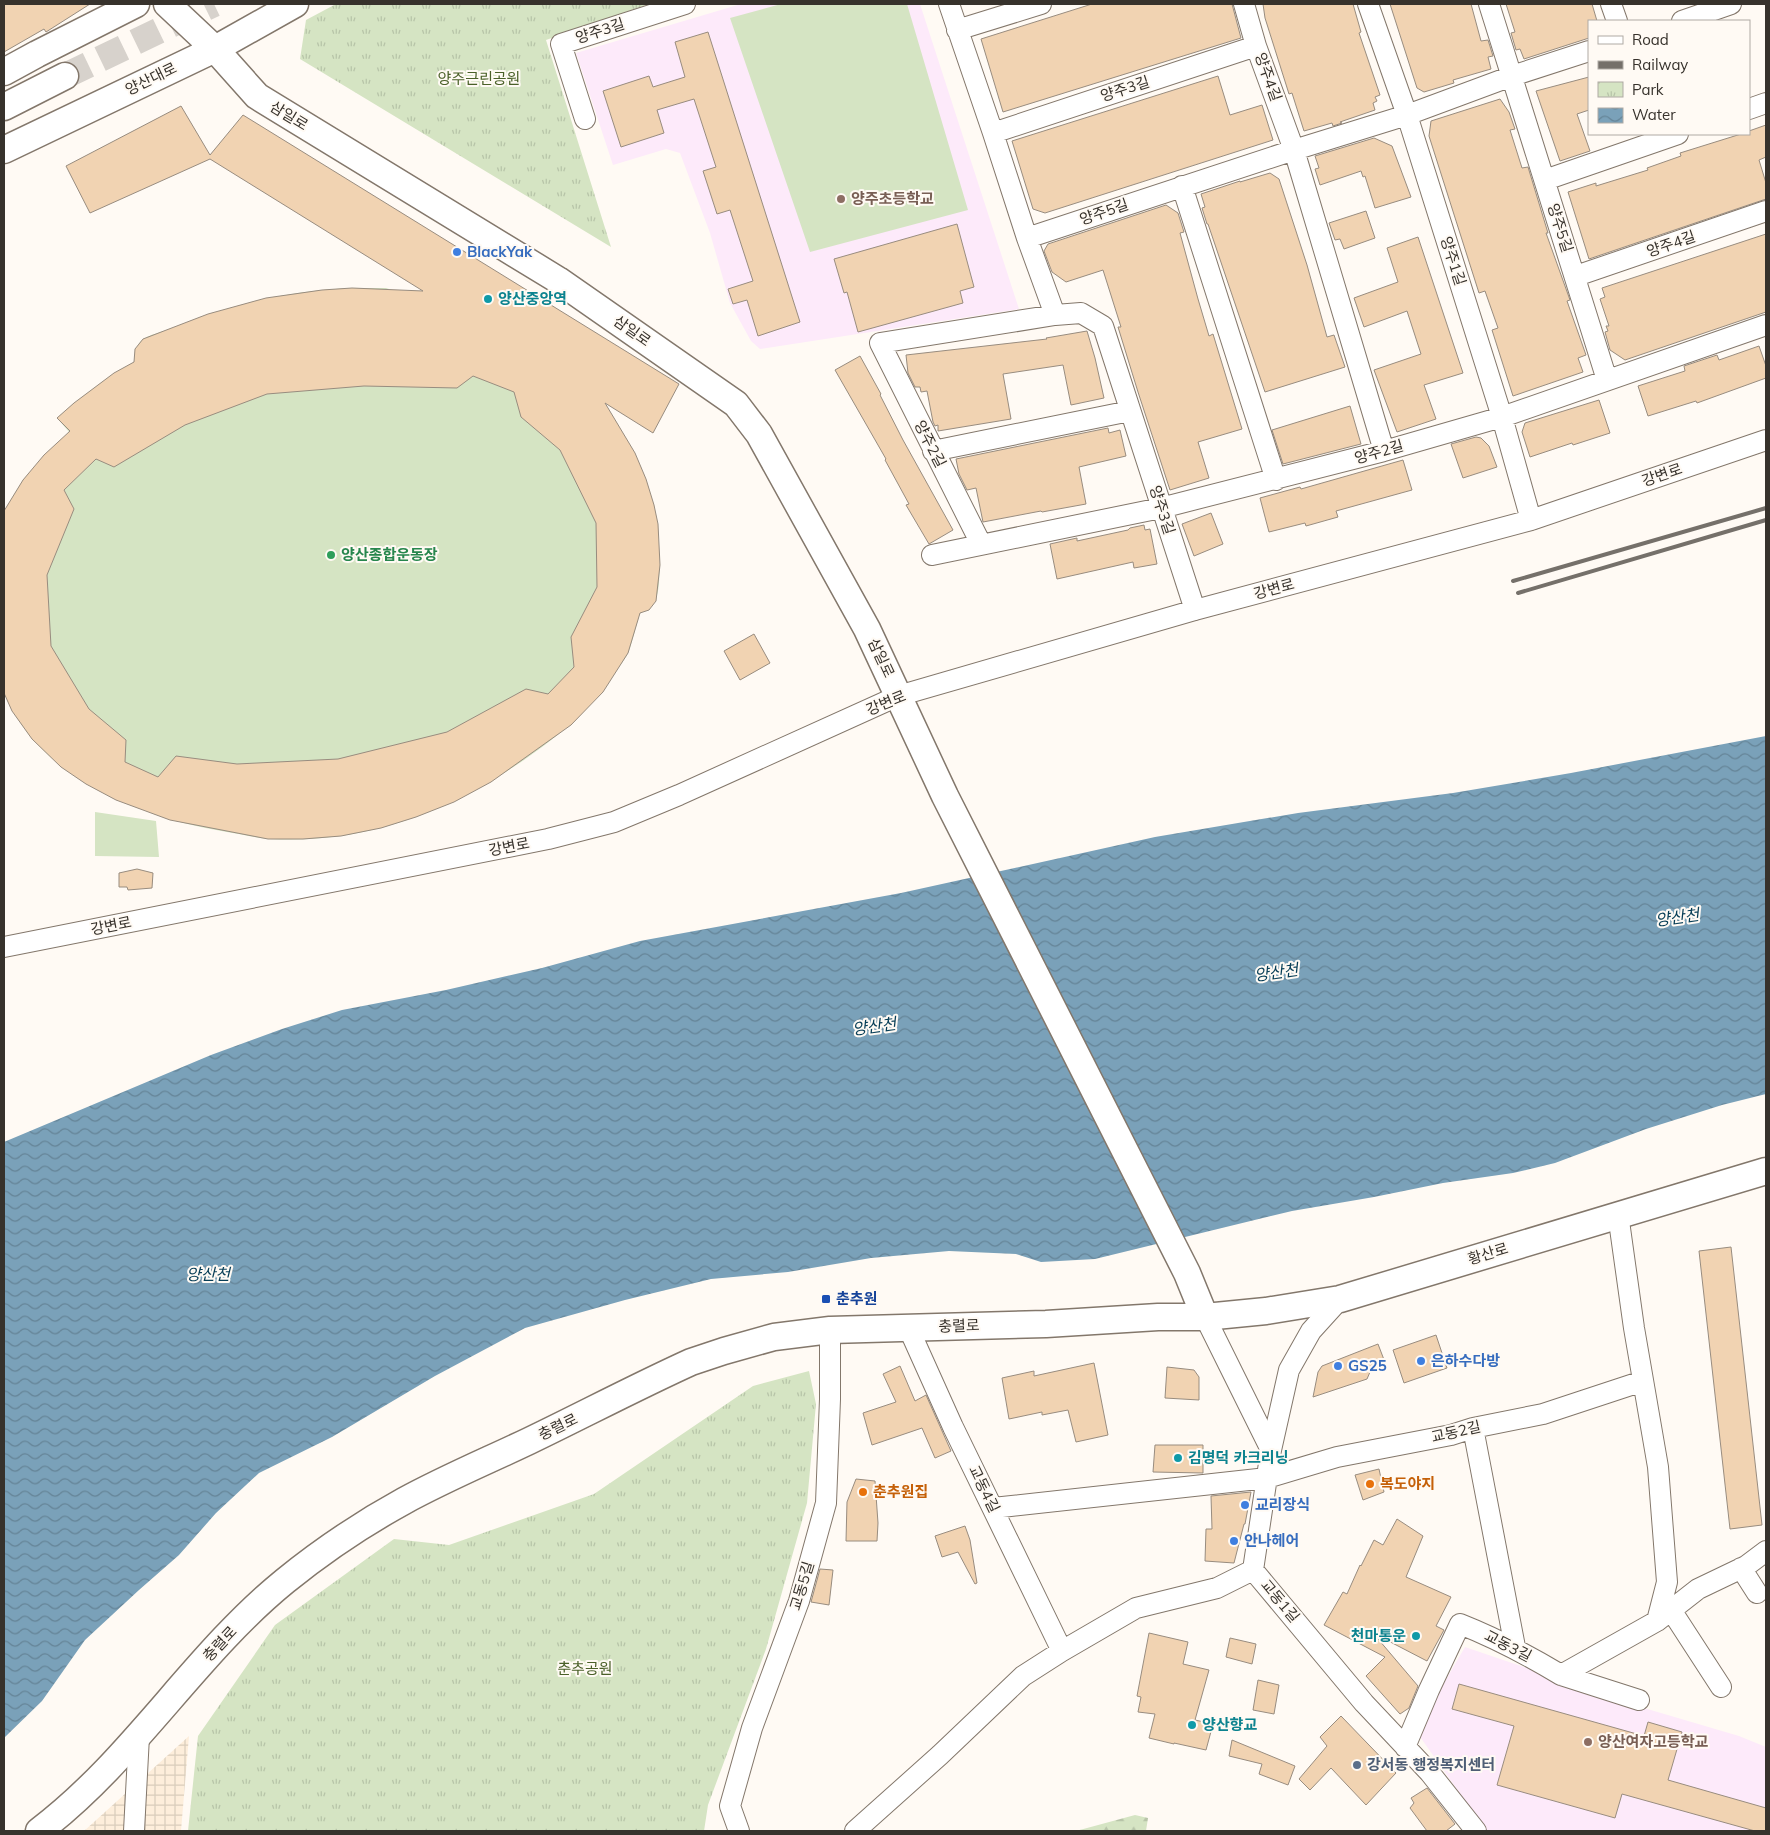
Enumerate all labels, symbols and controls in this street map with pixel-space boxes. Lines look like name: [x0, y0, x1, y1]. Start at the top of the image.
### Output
street label: 양주3길: [573, 14, 627, 47]
legend: [1588, 20, 1750, 135]
text: Road: [1632, 30, 1669, 49]
street label: 양주4길: [1251, 50, 1286, 104]
text: Railway: [1632, 55, 1688, 74]
street label: 양산대로: [122, 58, 180, 99]
park label: 양주근린공원: [438, 69, 520, 88]
street label: 양주3길: [1098, 72, 1152, 105]
text: Park: [1632, 80, 1664, 99]
street label: 삼일로: [267, 97, 312, 134]
text: Water: [1632, 105, 1676, 124]
place label: 양주초등학교: [851, 189, 934, 208]
marker: 양주초등학교: [835, 193, 847, 205]
street label: 양주5길: [1077, 194, 1131, 229]
street label: 양주5길: [1544, 201, 1577, 255]
street label: 양주4길: [1644, 226, 1698, 261]
street label: 양주1길: [1437, 234, 1470, 288]
place label: BlackYak: [467, 242, 533, 261]
marker: BlackYak: [451, 246, 463, 258]
place label: 양산중앙역: [498, 289, 567, 308]
marker: 양산중앙역: [482, 293, 494, 305]
street label: 삼일로: [610, 311, 655, 350]
street label: 양주2길: [911, 417, 950, 471]
street label: 양주2길: [1352, 435, 1406, 468]
street label: 강변로: [1639, 459, 1685, 490]
street label: 양주3길: [1146, 483, 1179, 537]
place label: 양산종합운동장: [341, 545, 438, 564]
marker: 양산종합운동장: [325, 549, 337, 561]
street label: 강변로: [1251, 574, 1296, 603]
street label: 삼일로: [864, 635, 899, 681]
street label: 강변로: [863, 686, 909, 719]
street label: 강변로: [487, 833, 531, 860]
water label: 양산천: [1654, 904, 1703, 930]
street label: 강변로: [89, 912, 133, 939]
water label: 양산천: [1253, 959, 1302, 985]
water label: 양산천: [851, 1013, 900, 1039]
street label: 황산로: [1465, 1238, 1510, 1269]
water label: 양산천: [186, 1264, 232, 1284]
place label: 춘추원: [836, 1289, 877, 1308]
marker: 춘추원: [820, 1293, 832, 1305]
street label: 충렬로: [938, 1315, 980, 1336]
place label: 은하수다방: [1431, 1351, 1500, 1370]
marker: 은하수다방: [1415, 1355, 1427, 1367]
place label: GS25: [1348, 1356, 1387, 1375]
marker: GS25: [1332, 1360, 1344, 1372]
street label: 충렬로: [535, 1409, 581, 1444]
street label: 교동2길: [1429, 1417, 1483, 1446]
place label: 김명덕 카크리닝: [1188, 1448, 1289, 1467]
marker: 김명덕 카크리닝: [1172, 1452, 1184, 1464]
street label: 교동4길: [965, 1462, 1004, 1516]
place label: 복도야지: [1380, 1474, 1435, 1493]
marker: 복도야지: [1364, 1478, 1376, 1490]
place label: 춘추원집: [873, 1482, 928, 1501]
marker: 춘추원집: [857, 1486, 869, 1498]
place label: 교리장식: [1255, 1495, 1310, 1514]
marker: 교리장식: [1239, 1499, 1251, 1511]
place label: 안나헤어: [1244, 1531, 1299, 1550]
marker: 안나헤어: [1228, 1535, 1240, 1547]
street label: 교동5길: [785, 1559, 818, 1613]
street label: 교동1길: [1257, 1575, 1304, 1626]
street label: 충렬로: [199, 1622, 241, 1665]
place label: 천마통운: [1351, 1626, 1406, 1645]
street label: 교동3길: [1481, 1626, 1535, 1665]
marker: 천마통운: [1410, 1630, 1422, 1642]
park label: 춘추공원: [557, 1659, 613, 1678]
place label: 양산향교: [1202, 1715, 1257, 1734]
marker: 양산향교: [1186, 1719, 1198, 1731]
place label: 양산여자고등학교: [1598, 1732, 1709, 1751]
marker: 양산여자고등학교: [1582, 1736, 1594, 1748]
place label: 강서동 행정복지센터: [1367, 1755, 1495, 1774]
marker: 강서동 행정복지센터: [1351, 1759, 1363, 1771]

